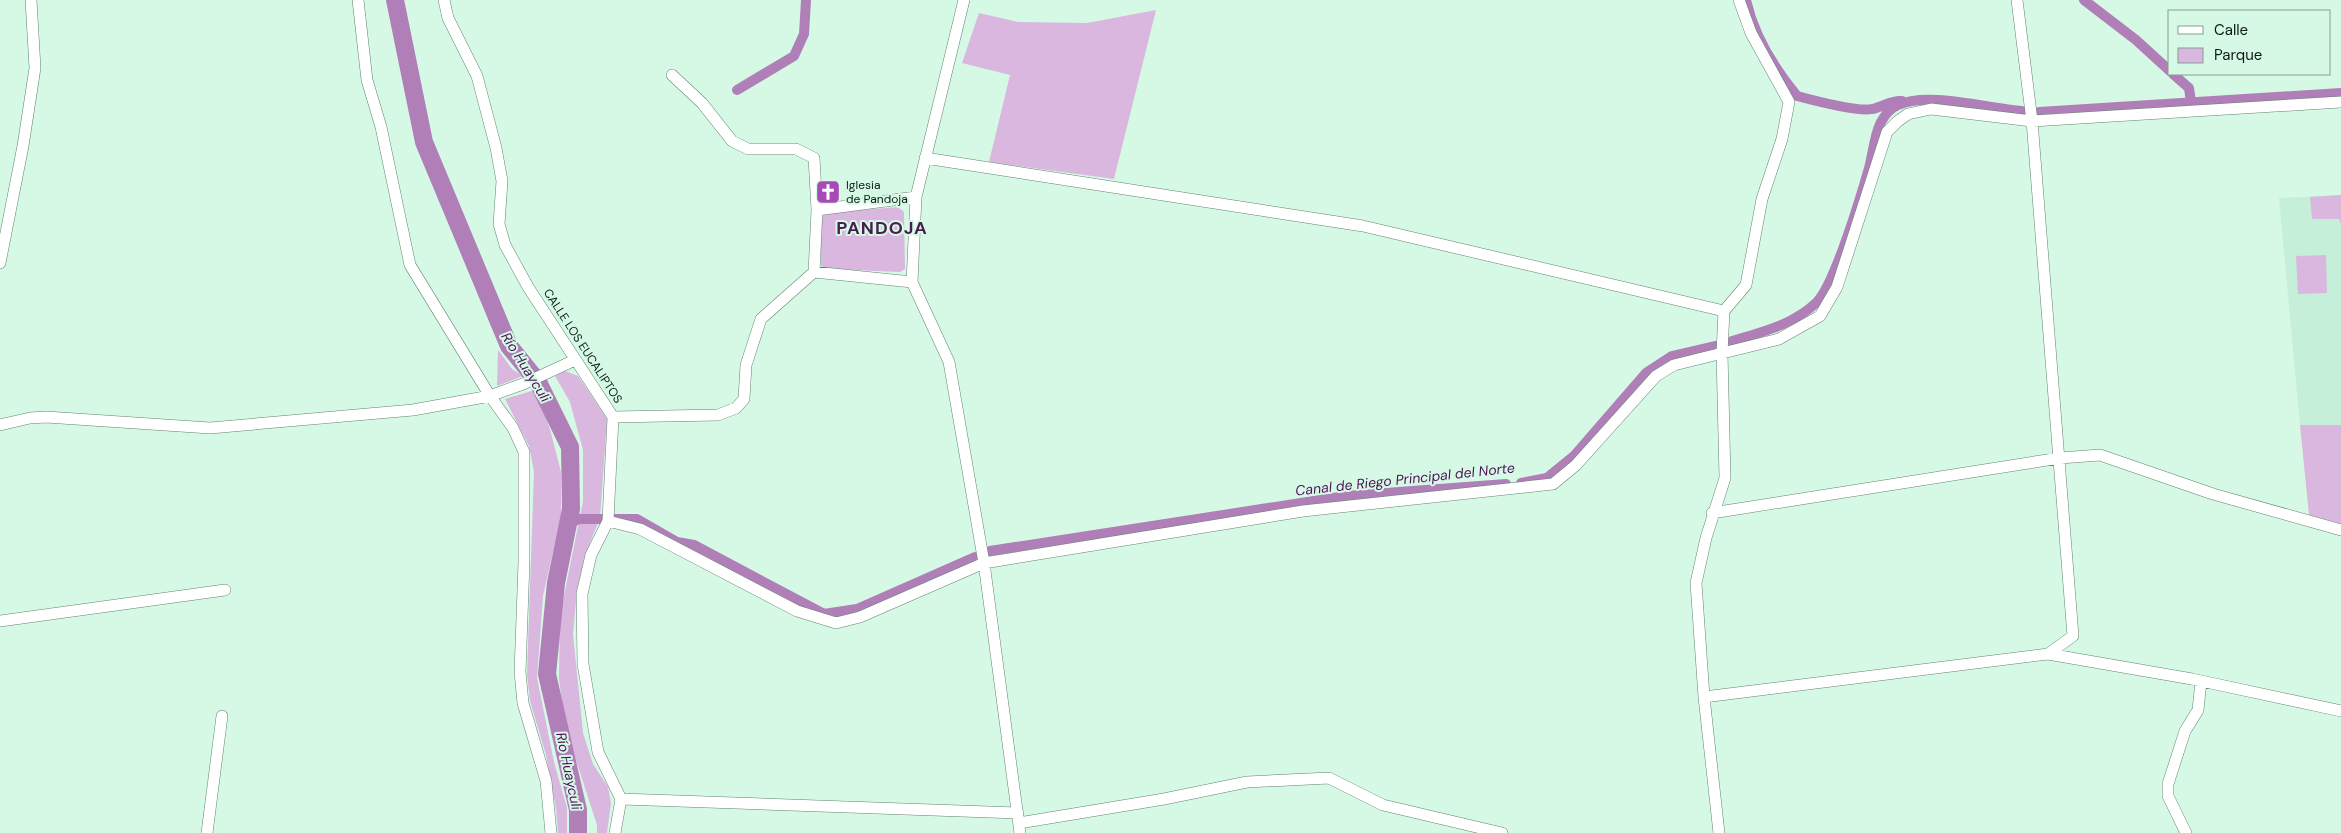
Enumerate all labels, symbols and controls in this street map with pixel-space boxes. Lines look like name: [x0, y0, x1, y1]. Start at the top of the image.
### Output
legend: [2168, 10, 2331, 75]
text: Calle: [2214, 20, 2248, 40]
text: Parque: [2214, 45, 2262, 65]
place label: Iglesia de Pandoja: [846, 177, 908, 207]
church icon: Iglesia de Pandoja: [815, 179, 841, 205]
district label: PANDOJA: [836, 216, 928, 240]
street label: CALLE LOS EUCALIPTOS: [540, 286, 626, 406]
water label: Río Huayculi: [497, 329, 555, 406]
water label: Canal de Riego Principal del Norte: [1294, 459, 1516, 499]
water label: Río Huayculi: [552, 730, 586, 812]

